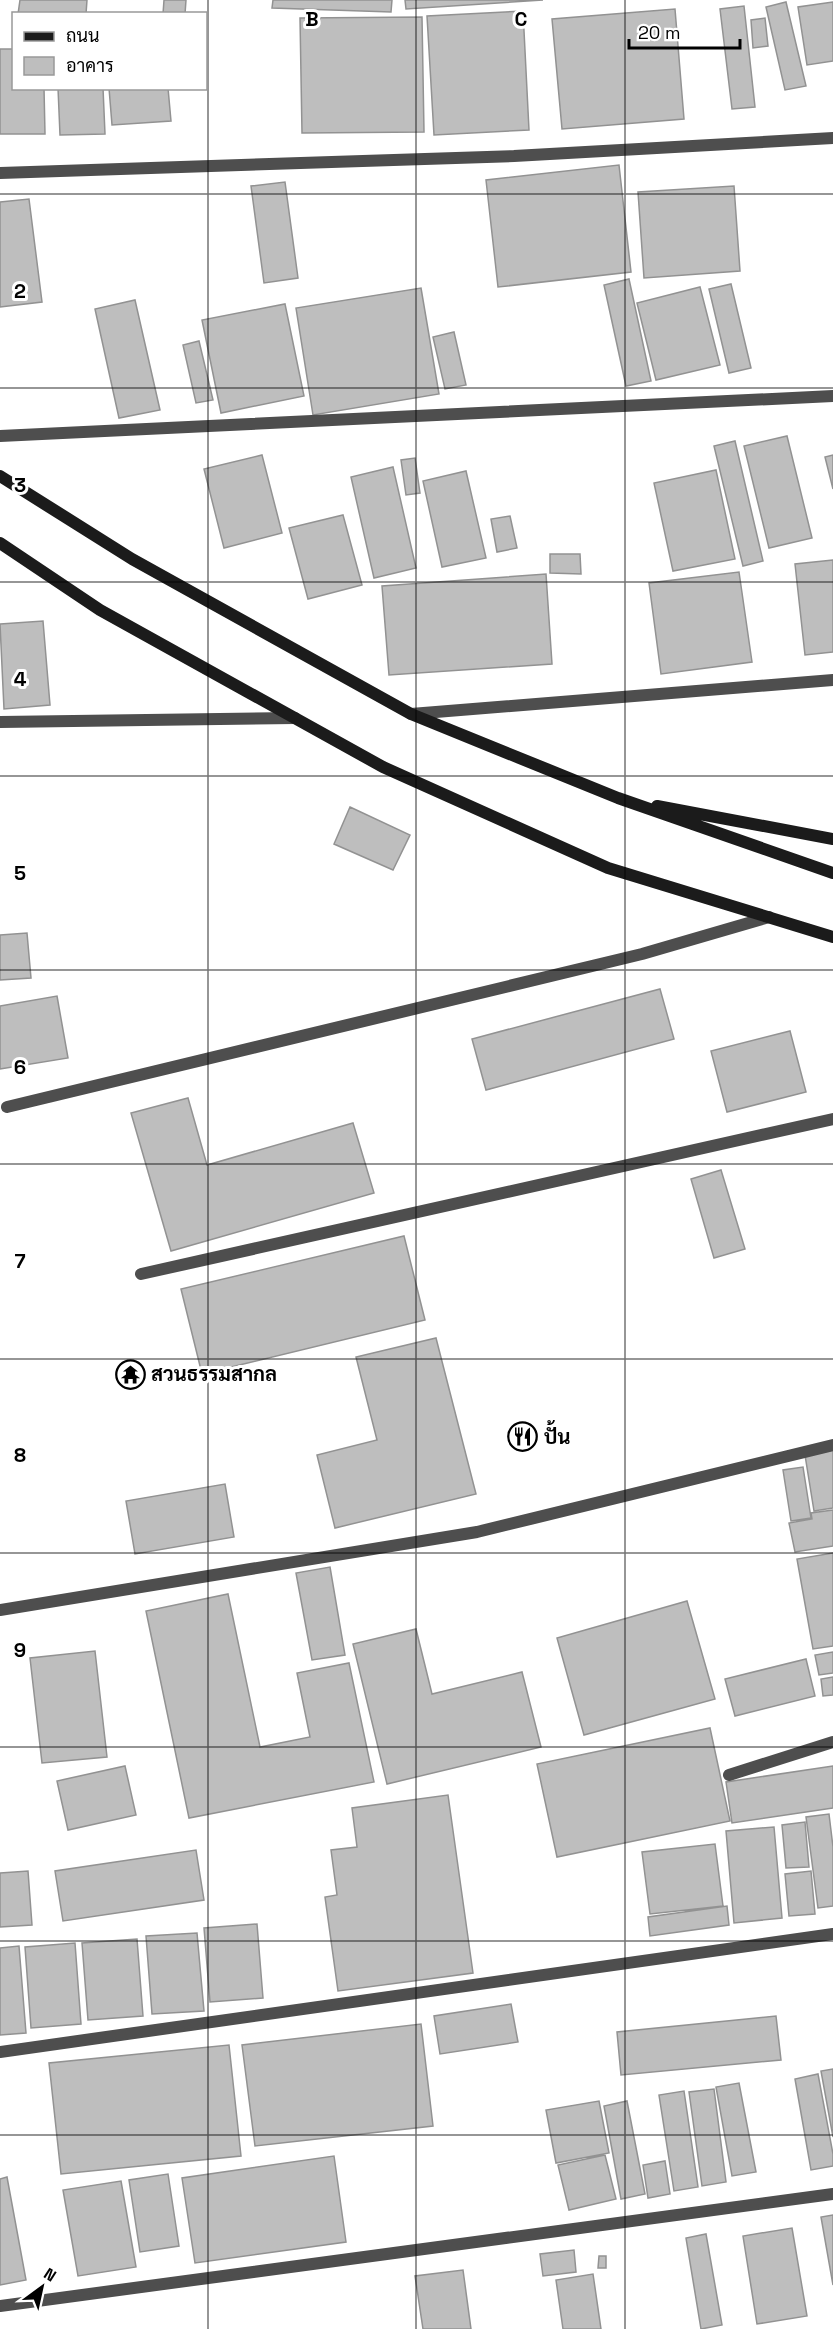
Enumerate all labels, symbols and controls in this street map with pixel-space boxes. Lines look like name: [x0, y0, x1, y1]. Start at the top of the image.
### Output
text: B: [305, 6, 319, 32]
text: C: [515, 6, 528, 32]
legend: [12, 12, 207, 90]
scale bar: [629, 12, 740, 50]
text: 20 m: [638, 21, 681, 44]
text: ถนน: [66, 24, 99, 47]
text: อาคาร: [66, 54, 114, 77]
text: 2: [14, 278, 26, 304]
text: 3: [14, 472, 26, 498]
text: 4: [14, 666, 27, 692]
text: 5: [14, 860, 26, 886]
text: 6: [14, 1054, 26, 1080]
text: 7: [14, 1248, 26, 1274]
temple icon: สวนธรรมสากล: [114, 1358, 146, 1390]
place label: สวนธรรมสากล: [151, 1361, 277, 1387]
place label: ปั้น: [544, 1420, 570, 1450]
restaurant icon: ปั้น: [507, 1421, 539, 1453]
text: 8: [14, 1442, 26, 1468]
text: 9: [14, 1637, 26, 1663]
north arrow: [12, 2257, 72, 2317]
text: N: [40, 2263, 60, 2287]

